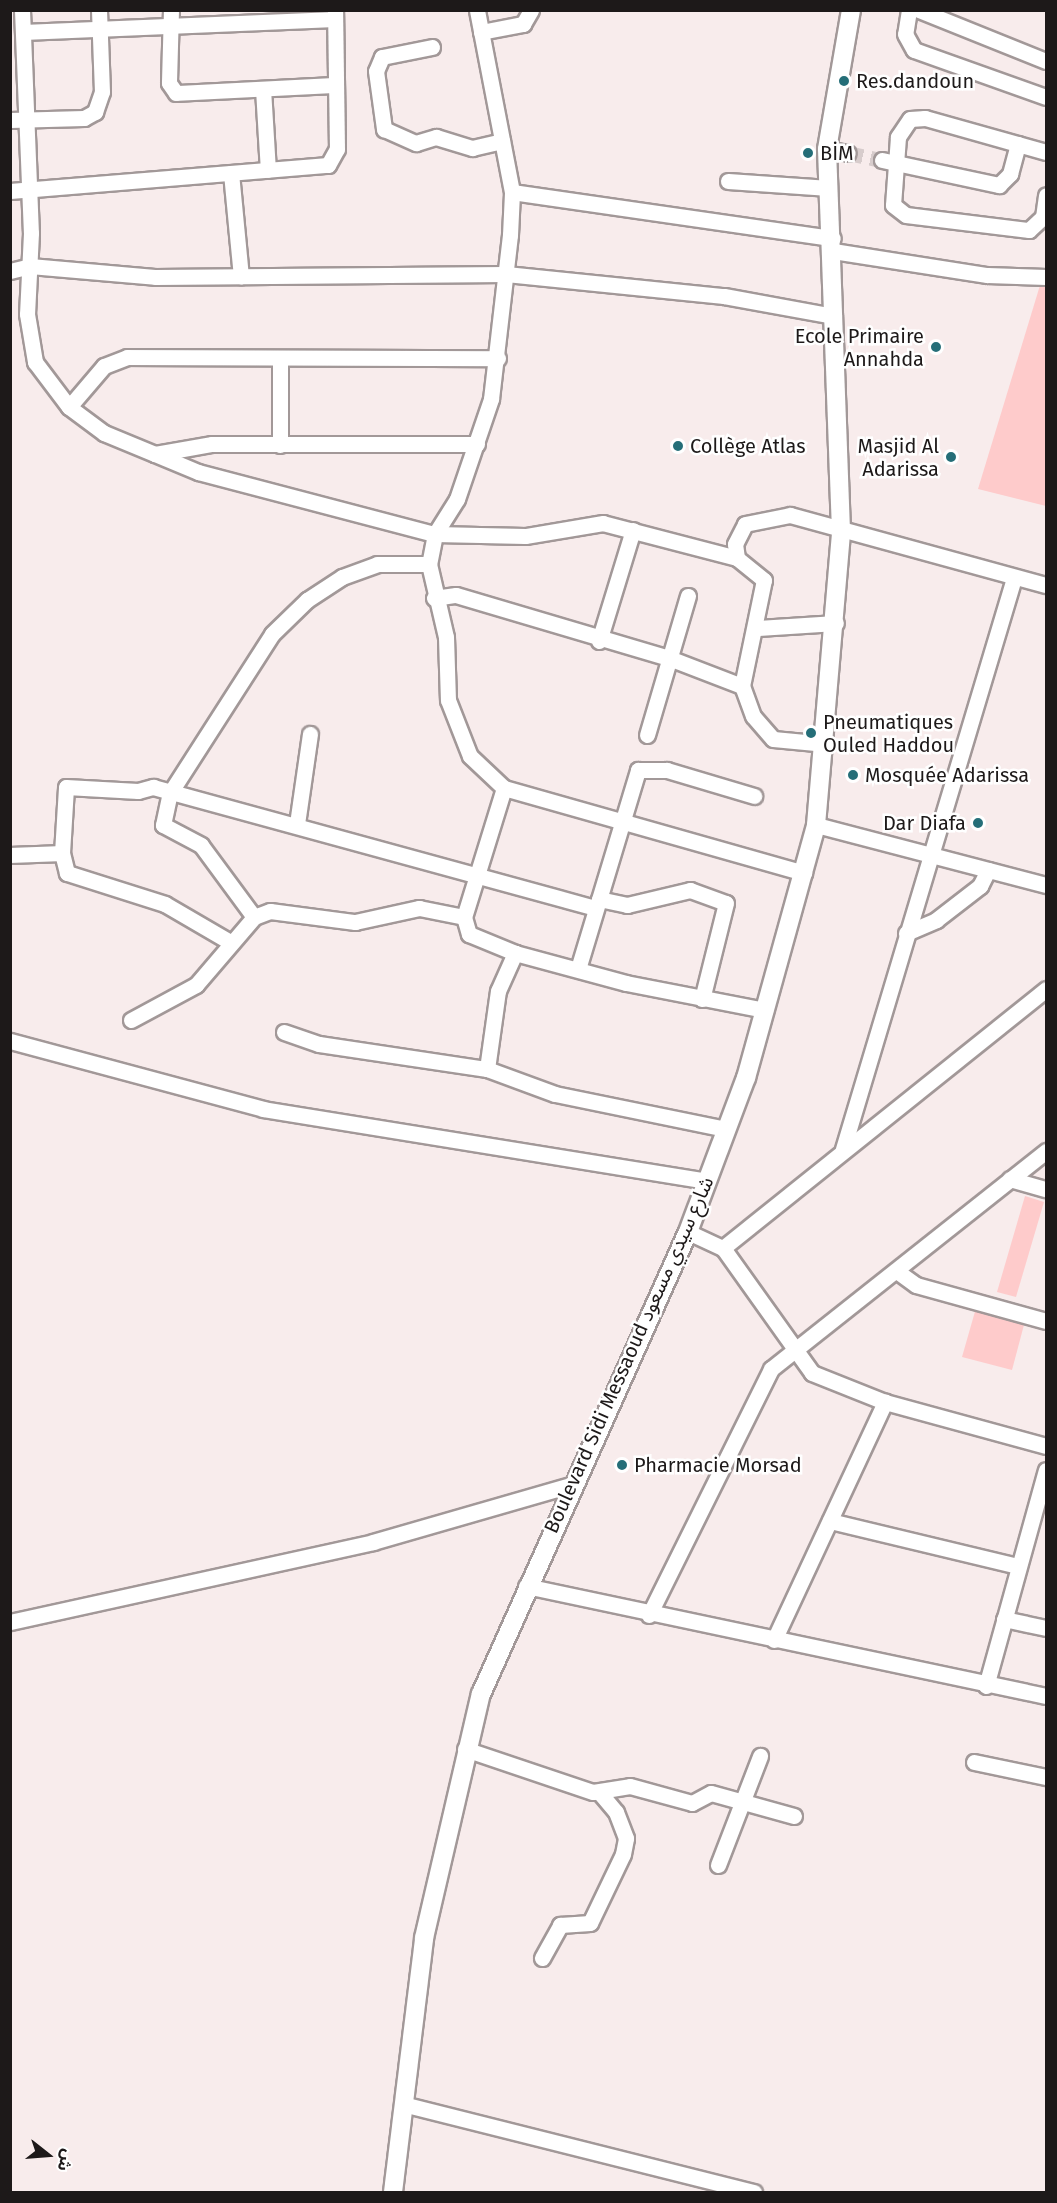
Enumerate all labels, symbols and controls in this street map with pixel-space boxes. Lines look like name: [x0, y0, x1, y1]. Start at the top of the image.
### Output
place label: Res.dandoun: [856, 69, 974, 93]
marker: Res.dandoun: [837, 74, 851, 88]
place label: BİM: [820, 141, 854, 165]
marker: BİM: [801, 146, 815, 160]
place label: Ecole Primaire Annahda: [795, 324, 924, 371]
marker: Ecole Primaire Annahda: [929, 340, 943, 354]
place label: Collège Atlas: [690, 434, 806, 458]
place label: Masjid Al Adarissa: [858, 434, 939, 481]
marker: Collège Atlas: [671, 439, 685, 453]
marker: Masjid Al Adarissa: [944, 450, 958, 464]
place label: Pneumatiques Ouled Haddou: [823, 710, 954, 757]
marker: Pneumatiques Ouled Haddou: [804, 726, 818, 740]
place label: Mosquée Adarissa: [865, 763, 1029, 787]
marker: Mosquée Adarissa: [846, 768, 860, 782]
place label: Dar Diafa: [883, 811, 966, 835]
marker: Dar Diafa: [971, 816, 985, 830]
street label: Boulevard Sidi Messaoud شارع سيدي مسعود: [539, 1173, 719, 1537]
place label: Pharmacie Morsad: [634, 1453, 802, 1477]
marker: Pharmacie Morsad: [615, 1458, 629, 1472]
north arrow: [18, 2125, 78, 2185]
text: ش: [53, 2147, 78, 2174]

